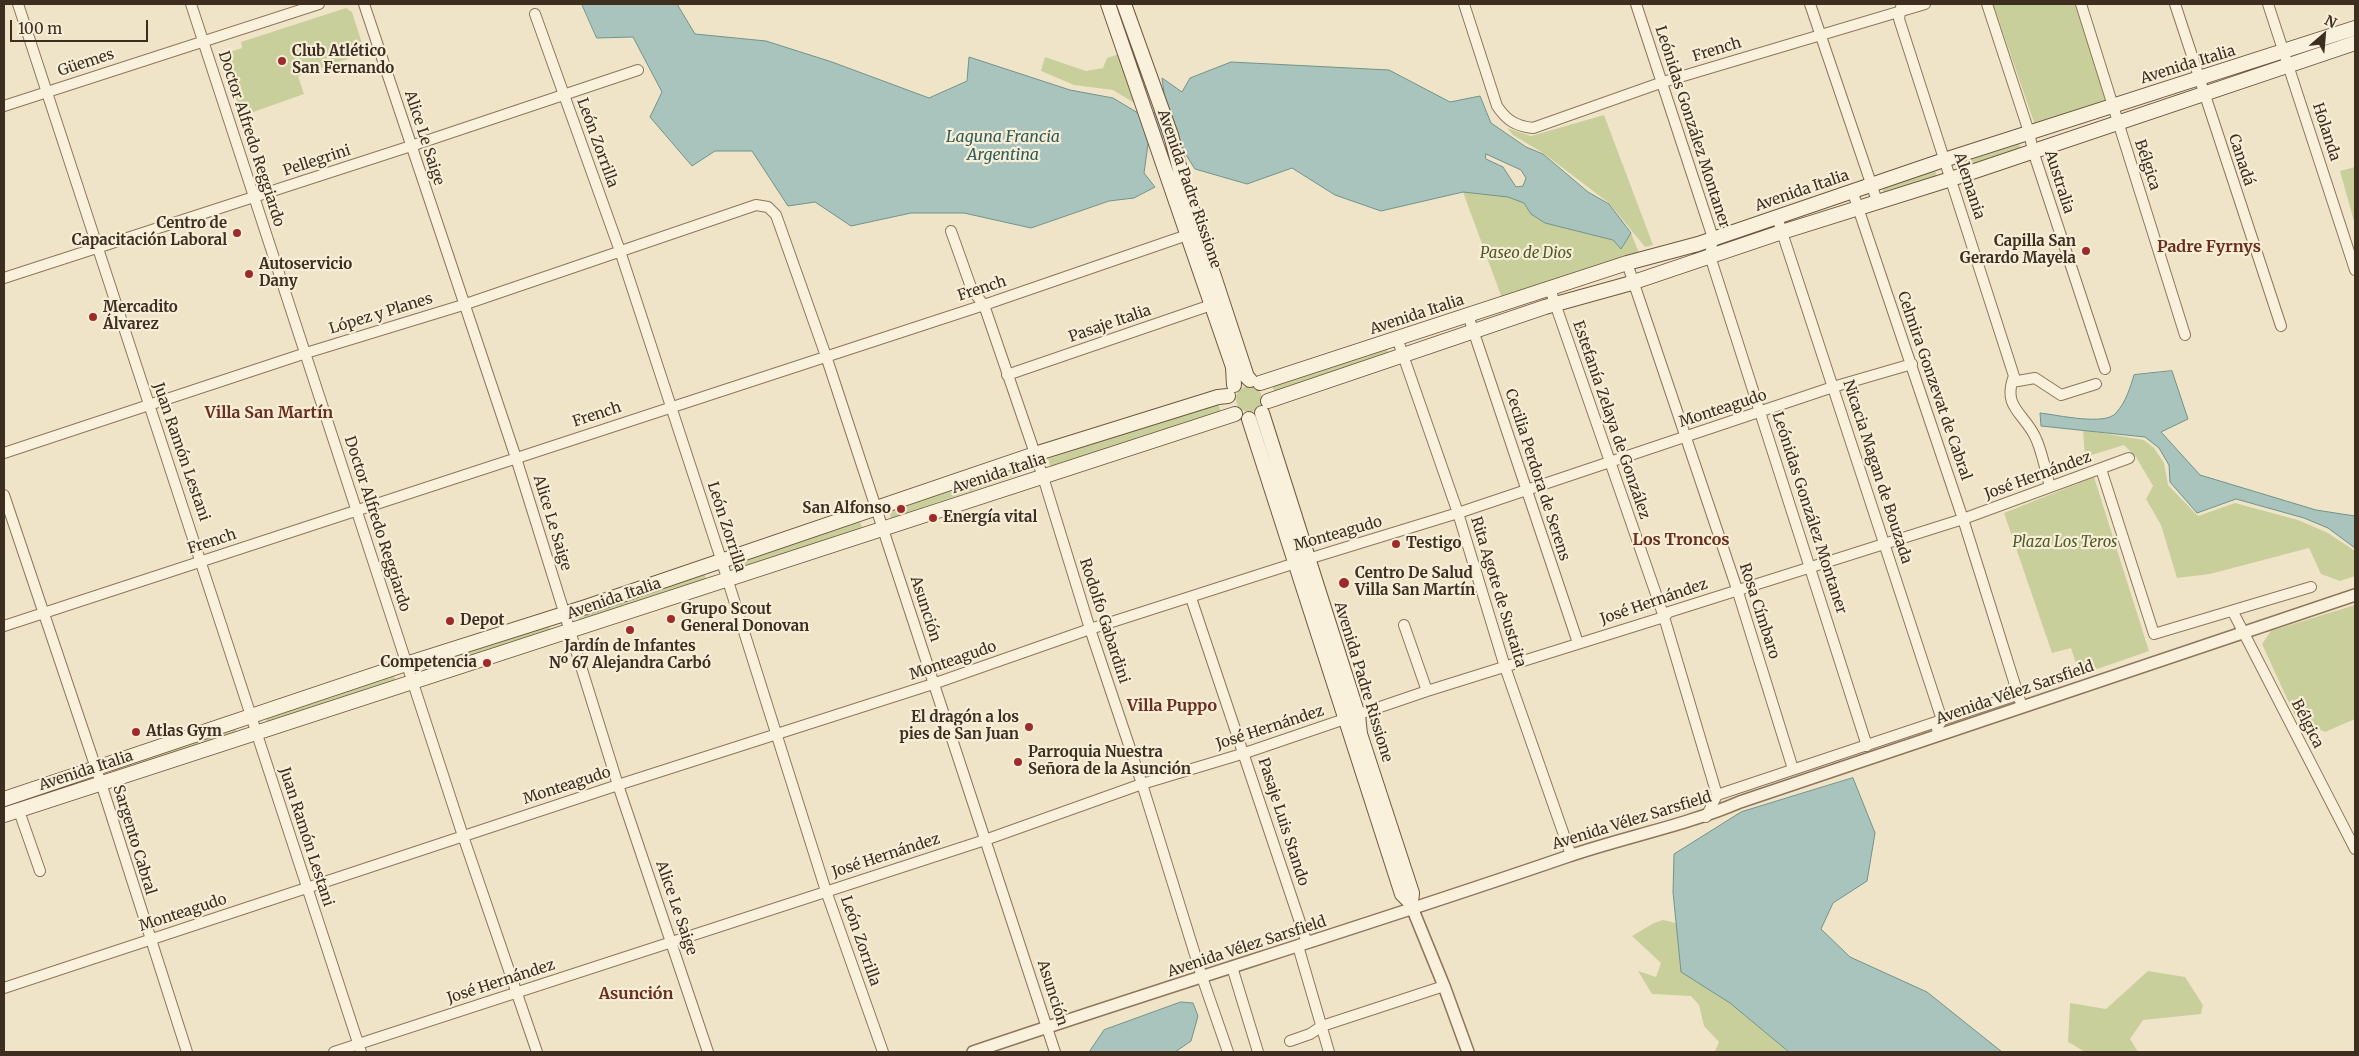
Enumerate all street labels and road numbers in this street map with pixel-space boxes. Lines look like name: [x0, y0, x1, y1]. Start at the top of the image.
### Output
street label: Leónidas González Montaner: [1651, 24, 1733, 230]
street label: French: [1690, 34, 1744, 66]
street label: Avenida Italia: [2138, 42, 2238, 88]
street label: Güemes: [56, 45, 116, 81]
street label: Doctor Alfredo Reggiardo: [214, 49, 288, 229]
street label: Alice Le Saige: [400, 88, 448, 188]
street label: León Zorrilla: [572, 96, 622, 190]
street label: Holanda: [2308, 101, 2344, 163]
street label: Avenida Padre Rissione: [1153, 107, 1225, 271]
street label: Canadá: [2224, 132, 2258, 188]
street label: Bélgica: [2130, 137, 2164, 193]
street label: Pellegrini: [281, 142, 353, 180]
street label: Australia: [2040, 148, 2078, 216]
street label: Alemania: [1950, 150, 1988, 222]
street label: Avenida Italia: [1753, 167, 1851, 215]
street label: French: [955, 273, 1009, 305]
street label: Celmira Gonzevat de Cabral: [1893, 289, 1975, 483]
street label: López y Planes: [327, 290, 435, 338]
street label: Avenida Italia: [1368, 291, 1466, 339]
street label: Pasaje Italia: [1067, 302, 1153, 346]
street label: Estefanía Zelaya de González: [1569, 319, 1653, 521]
street label: Nicacia Magan de Bouzada: [1839, 378, 1915, 566]
street label: Juan Ramón Lestani: [149, 380, 213, 524]
street label: Monteagudo: [1677, 386, 1769, 432]
street label: Cecilia Perdora de Serens: [1501, 387, 1573, 563]
street label: French: [570, 399, 624, 431]
street label: Leónidas González Montaner: [1768, 410, 1850, 616]
street label: Doctor Alfredo Reggiardo: [340, 434, 414, 614]
street label: José Hernández: [1982, 448, 2094, 504]
street label: Avenida Italia: [950, 450, 1048, 498]
street label: Alice Le Saige: [529, 473, 575, 573]
street label: León Zorrilla: [703, 480, 749, 574]
street label: Monteagudo: [1292, 513, 1384, 555]
street label: Rita Agote de Sustaita: [1467, 515, 1529, 669]
street label: French: [185, 526, 239, 558]
street label: Rodolfo Gabardini: [1075, 556, 1133, 686]
street label: Rosa Címbaro: [1735, 561, 1783, 661]
street label: Asunción: [906, 574, 944, 644]
street label: Avenida Italia: [565, 575, 663, 623]
street label: José Hernández: [1598, 575, 1710, 629]
street label: Avenida Padre Rissione: [1330, 600, 1396, 764]
street label: Monteagudo: [907, 638, 999, 684]
street label: Avenida Vélez Sarsfield: [1934, 658, 2096, 728]
street label: Bélgica: [2287, 697, 2327, 751]
street label: José Hernández: [1214, 702, 1326, 754]
street label: Avenida Italia: [37, 747, 135, 795]
street label: Pasaje Luis Stando: [1254, 756, 1312, 888]
street label: Monteagudo: [521, 763, 613, 809]
street label: Juan Ramón Lestani: [275, 765, 337, 909]
street label: Sargento Cabral: [109, 783, 159, 897]
street label: Avenida Vélez Sarsfield: [1550, 788, 1714, 854]
street label: José Hernández: [830, 830, 942, 882]
street label: Alice Le Saige: [651, 858, 701, 958]
street label: Monteagudo: [137, 890, 229, 936]
street label: León Zorrilla: [836, 894, 884, 988]
street label: Avenida Vélez Sarsfield: [1165, 913, 1329, 981]
street label: José Hernández: [445, 956, 557, 1008]
street label: Asunción: [1033, 958, 1071, 1028]

